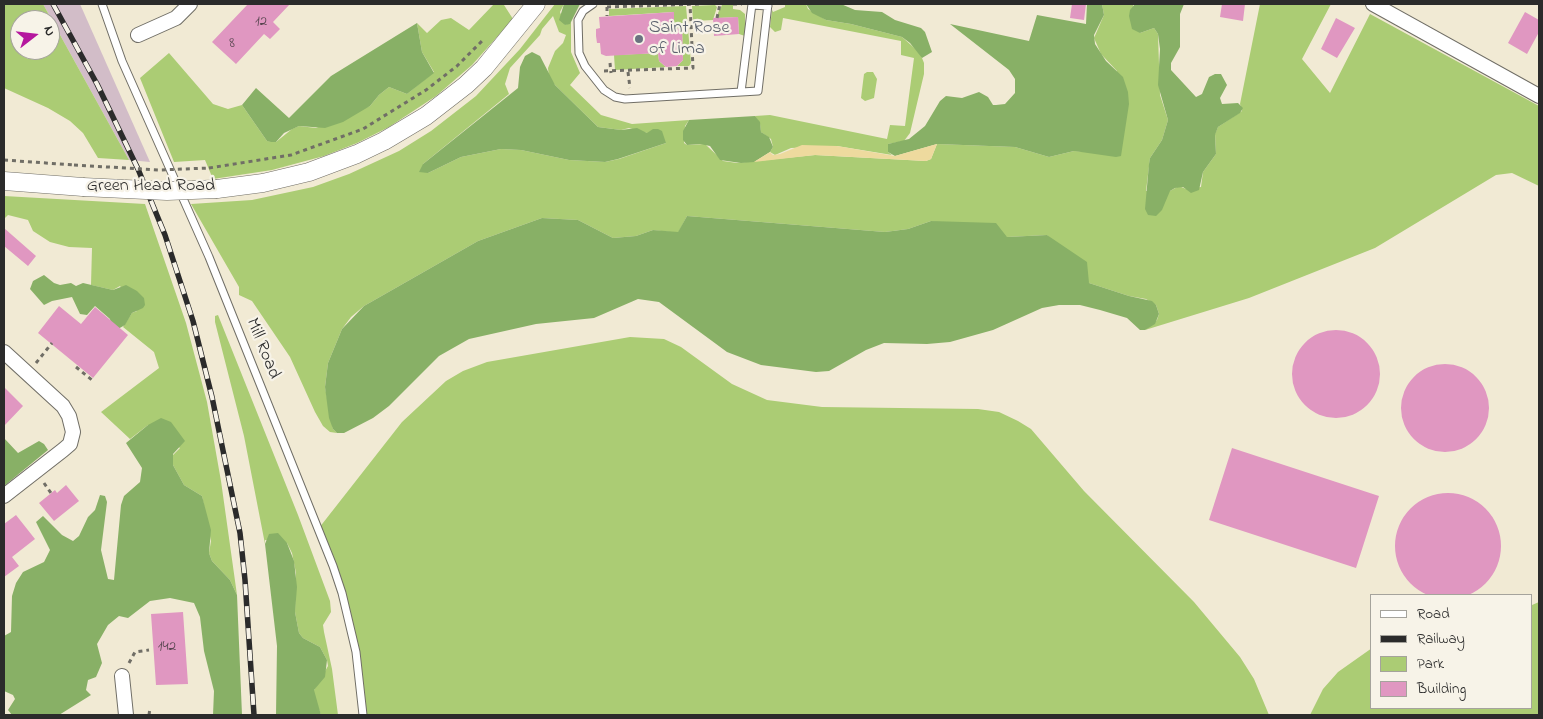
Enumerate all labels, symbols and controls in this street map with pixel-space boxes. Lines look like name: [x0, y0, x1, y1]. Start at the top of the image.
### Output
north arrow: [10, 10, 60, 60]
house number: 12: [255, 14, 267, 32]
place label: Saint Rose of Lima: [649, 18, 729, 60]
text: N: [38, 24, 60, 38]
marker: Saint Rose of Lima: [633, 33, 645, 45]
house number: 8: [229, 36, 235, 54]
street label: Green Head Road: [87, 176, 215, 198]
street label: Mill Road: [240, 315, 284, 383]
legend: [1370, 594, 1533, 709]
text: Road: [1417, 603, 1450, 625]
text: Railway: [1417, 628, 1465, 650]
house number: 142: [158, 639, 176, 657]
text: Park: [1417, 653, 1444, 675]
text: Building: [1417, 678, 1466, 700]

